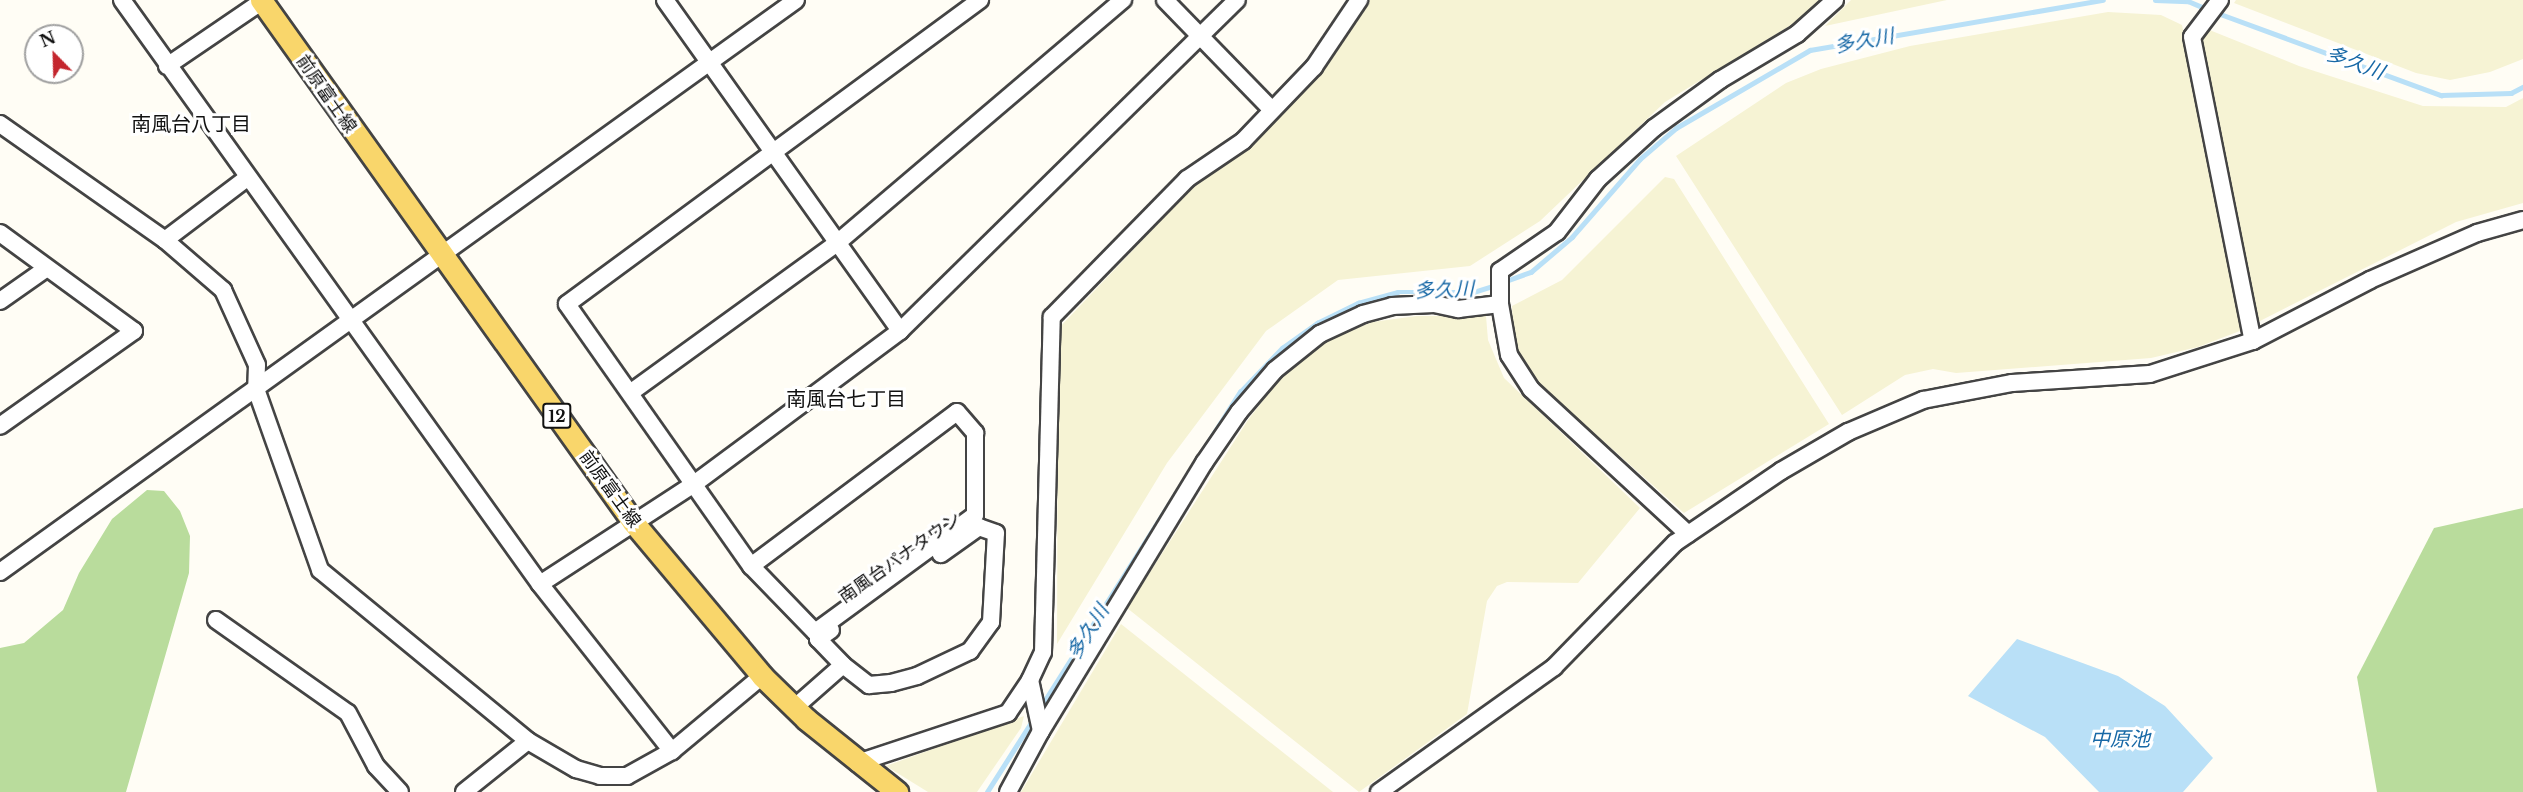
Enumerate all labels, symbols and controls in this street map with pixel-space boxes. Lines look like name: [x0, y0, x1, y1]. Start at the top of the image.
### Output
north arrow: [24, 24, 84, 84]
water label: 多久川: [1832, 24, 1896, 58]
text: N: [37, 27, 59, 51]
water label: 多久川: [2323, 41, 2387, 85]
street label: 前原富士線: [291, 51, 361, 137]
district label: 南風台八丁目: [131, 112, 251, 136]
water label: 多久川: [1414, 277, 1474, 303]
district label: 南風台七丁目: [786, 387, 906, 411]
road number: 12: [542, 403, 572, 429]
street label: 前原富士線: [575, 446, 645, 532]
street label: 南風台パナタウン: [835, 508, 965, 608]
water label: 多久川: [1062, 600, 1114, 664]
water label: 中原池: [2090, 727, 2150, 751]

